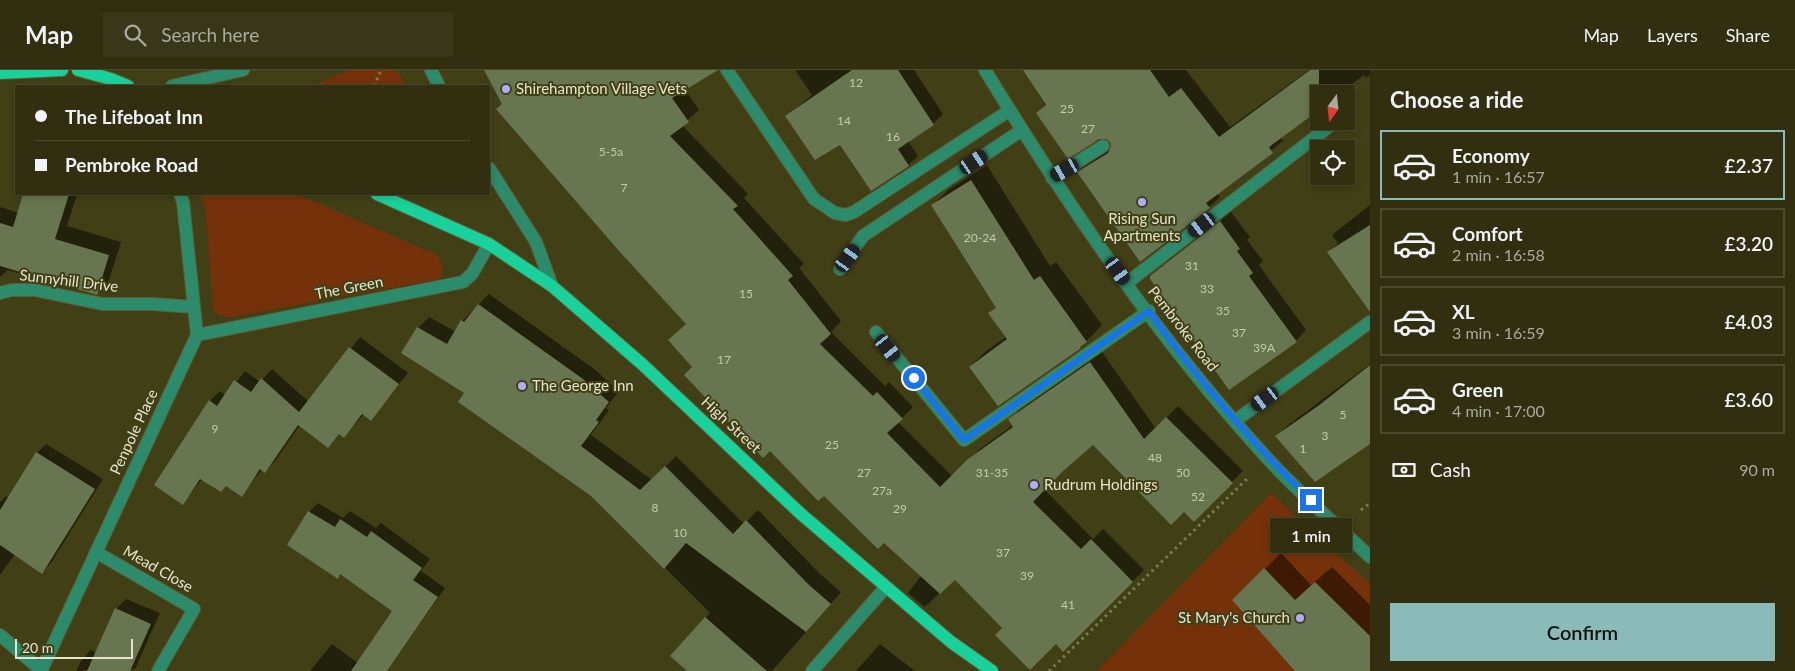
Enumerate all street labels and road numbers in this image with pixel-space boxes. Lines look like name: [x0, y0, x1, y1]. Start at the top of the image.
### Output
street label: Sunnyhill Drive: [19, 265, 120, 295]
street label: The Green: [313, 272, 384, 302]
street label: Pembroke Road: [1145, 282, 1223, 375]
street label: Penpole Place: [105, 386, 161, 477]
street label: High Street: [698, 392, 765, 457]
street label: Mead Close: [120, 541, 197, 595]

